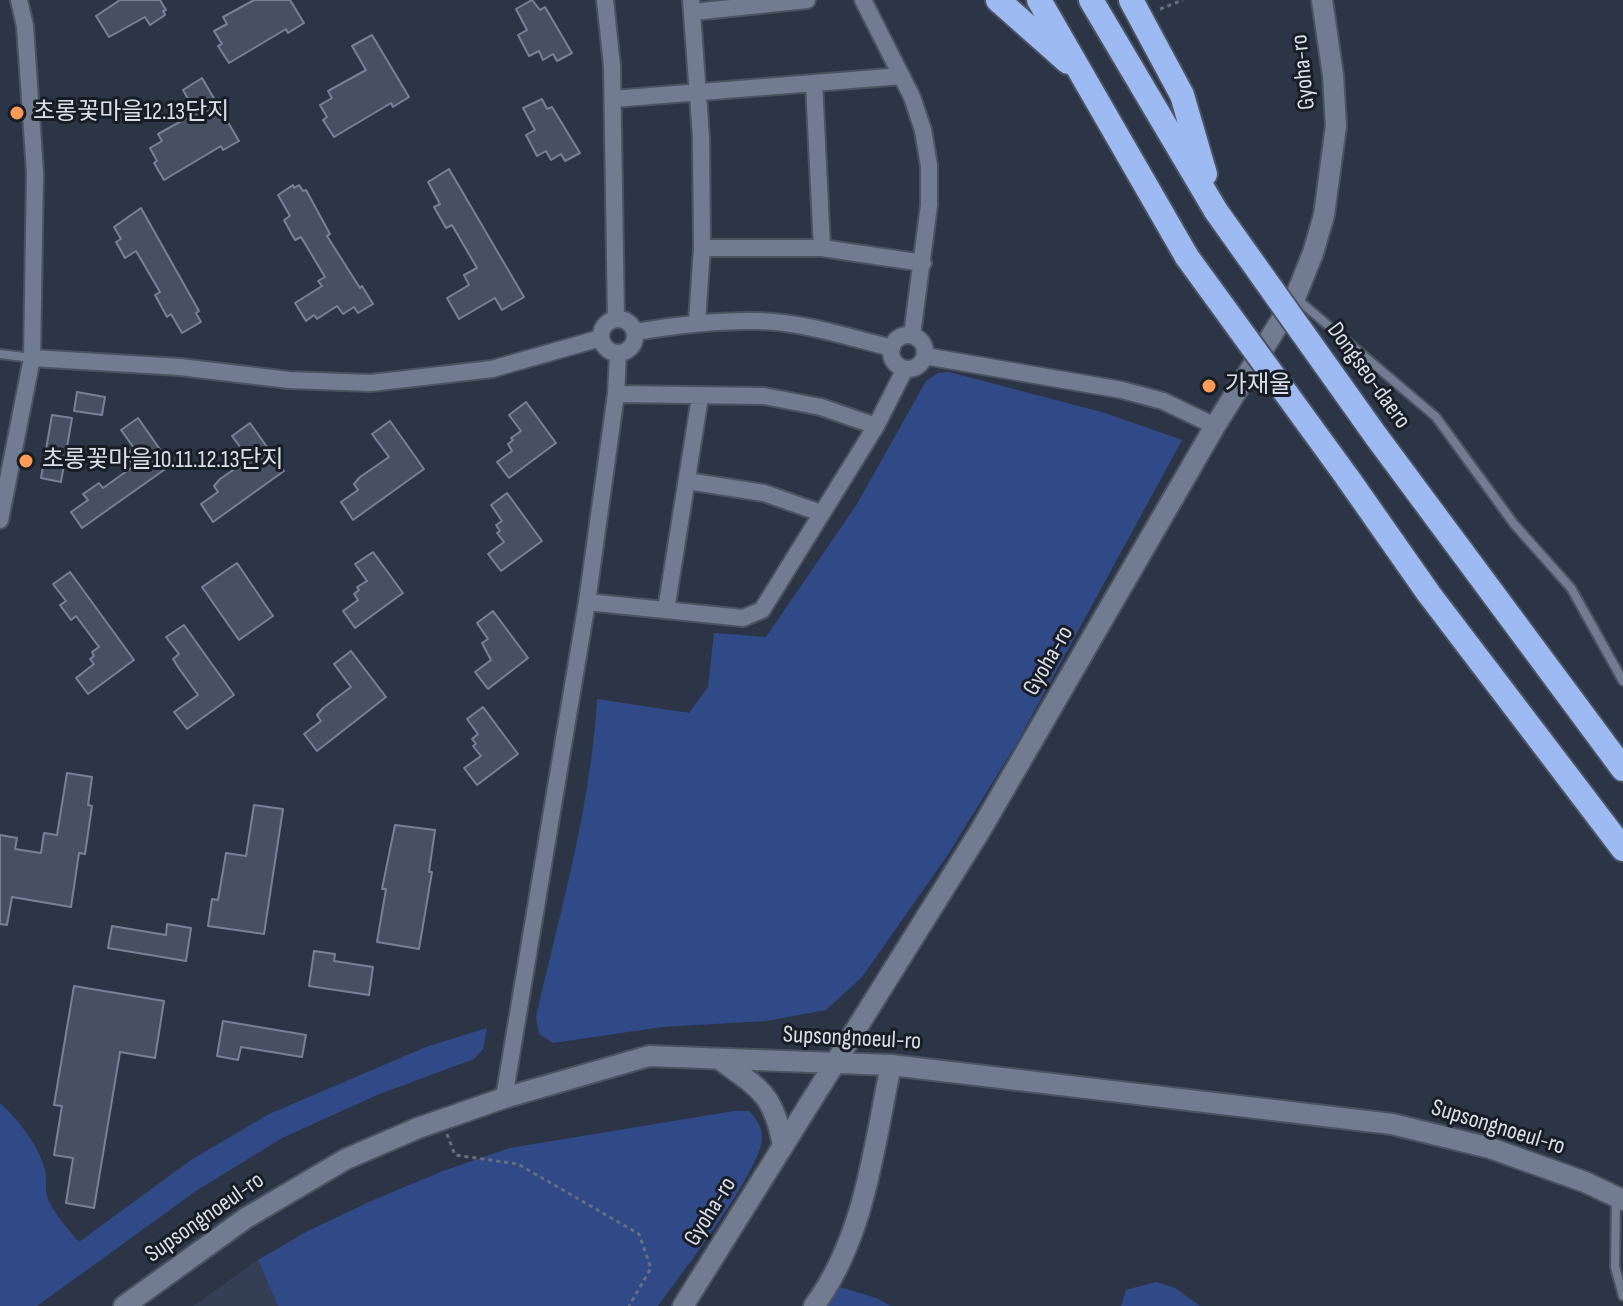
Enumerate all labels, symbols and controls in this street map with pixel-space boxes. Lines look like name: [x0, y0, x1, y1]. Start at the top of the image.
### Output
street label: Gyoha-ro: [1286, 33, 1322, 111]
place label: 초롱꽃마을12.13단지: [33, 99, 229, 127]
marker: 초롱꽃마을12.13단지: [8, 104, 26, 122]
street label: Dongseo-daero: [1320, 317, 1416, 435]
place label: 가재울: [1225, 372, 1291, 400]
marker: 가재울: [1200, 377, 1218, 395]
place label: 초롱꽃마을10.11.12.13단지: [42, 447, 284, 475]
marker: 초롱꽃마을10.11.12.13단지: [17, 452, 35, 470]
street label: Gyoha-ro: [1018, 621, 1080, 701]
street label: Supsongnoeul-ro: [782, 1021, 922, 1057]
street label: Supsongnoeul-ro: [1428, 1094, 1568, 1162]
street label: Supsongnoeul-ro: [140, 1167, 270, 1269]
street label: Gyoha-ro: [679, 1172, 743, 1252]

